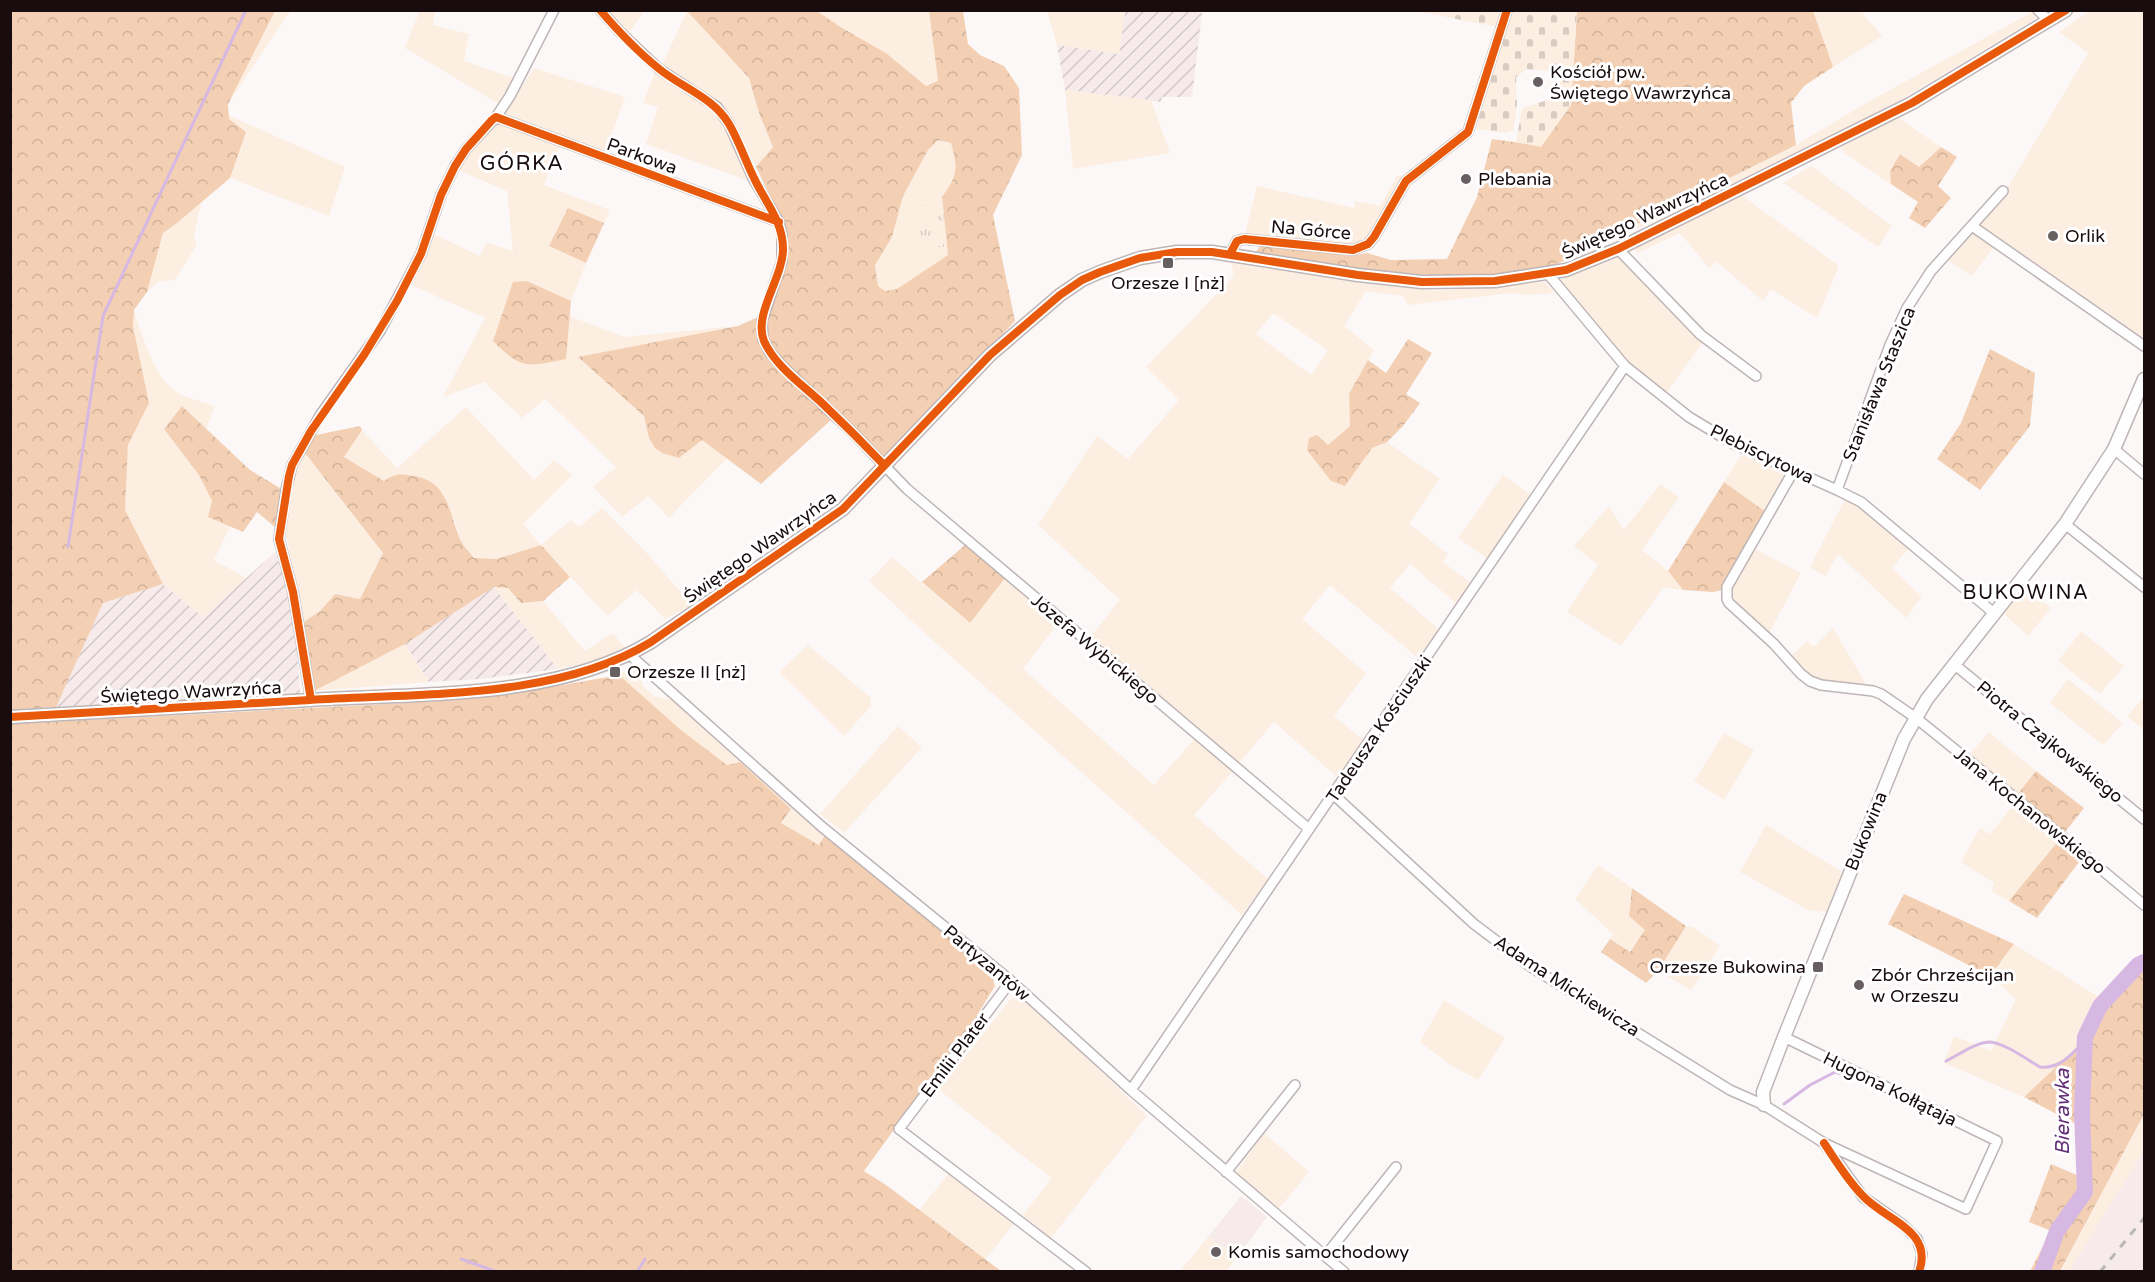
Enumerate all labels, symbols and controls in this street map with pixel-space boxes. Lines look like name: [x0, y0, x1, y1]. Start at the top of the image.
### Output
place label: Kościół pw. Świętego Wawrzyńca: [1550, 61, 1731, 104]
marker: Kościół pw. Świętego Wawrzyńca: [1531, 75, 1545, 89]
street label: Parkowa: [604, 133, 680, 179]
district label: GÓRKA: [480, 151, 564, 176]
place label: Plebania: [1478, 168, 1552, 190]
street label: Świętego Wawrzyńca: [1558, 168, 1732, 264]
marker: Plebania: [1459, 172, 1473, 186]
street label: Na Górce: [1270, 216, 1352, 244]
place label: Orlik: [2065, 225, 2105, 247]
marker: Orlik: [2046, 229, 2060, 243]
marker: Orzesze I [nż]: [1161, 256, 1175, 270]
place label: Orzesze I [nż]: [1111, 272, 1225, 294]
street label: Stanisława Staszica: [1838, 303, 1920, 465]
street label: Plebiscytowa: [1707, 419, 1817, 489]
street label: Świętego Wawrzyńca: [679, 486, 841, 608]
district label: BUKOWINA: [1963, 581, 2089, 605]
street label: Józefa Wybickiego: [1027, 589, 1163, 709]
street label: Tadeusza Kościuszki: [1321, 651, 1437, 807]
place label: Orzesze II [nż]: [627, 661, 746, 683]
marker: Orzesze II [nż]: [608, 665, 622, 679]
street label: Świętego Wawrzyńca: [100, 676, 282, 708]
street label: Piotra Czajkowskiego: [1972, 676, 2128, 808]
street label: Jana Kochanowskiego: [1949, 743, 2111, 879]
street label: Bukowina: [1840, 788, 1892, 874]
street label: Partyzantów: [939, 920, 1035, 1006]
street label: Adama Mickiewicza: [1490, 931, 1644, 1041]
place label: Orzesze Bukowina: [1649, 956, 1806, 978]
marker: Orzesze Bukowina: [1811, 960, 1825, 974]
place label: Zbór Chrześcijan w Orzeszu: [1871, 964, 2014, 1007]
marker: Zbór Chrześcijan w Orzeszu: [1852, 978, 1866, 992]
street label: Emilii Plater: [916, 1008, 994, 1102]
street label: Hugona Kołłątaja: [1819, 1047, 1961, 1131]
water label: Bierawka: [2051, 1068, 2075, 1155]
place label: Komis samochodowy: [1228, 1241, 1409, 1263]
marker: Komis samochodowy: [1209, 1245, 1223, 1259]

